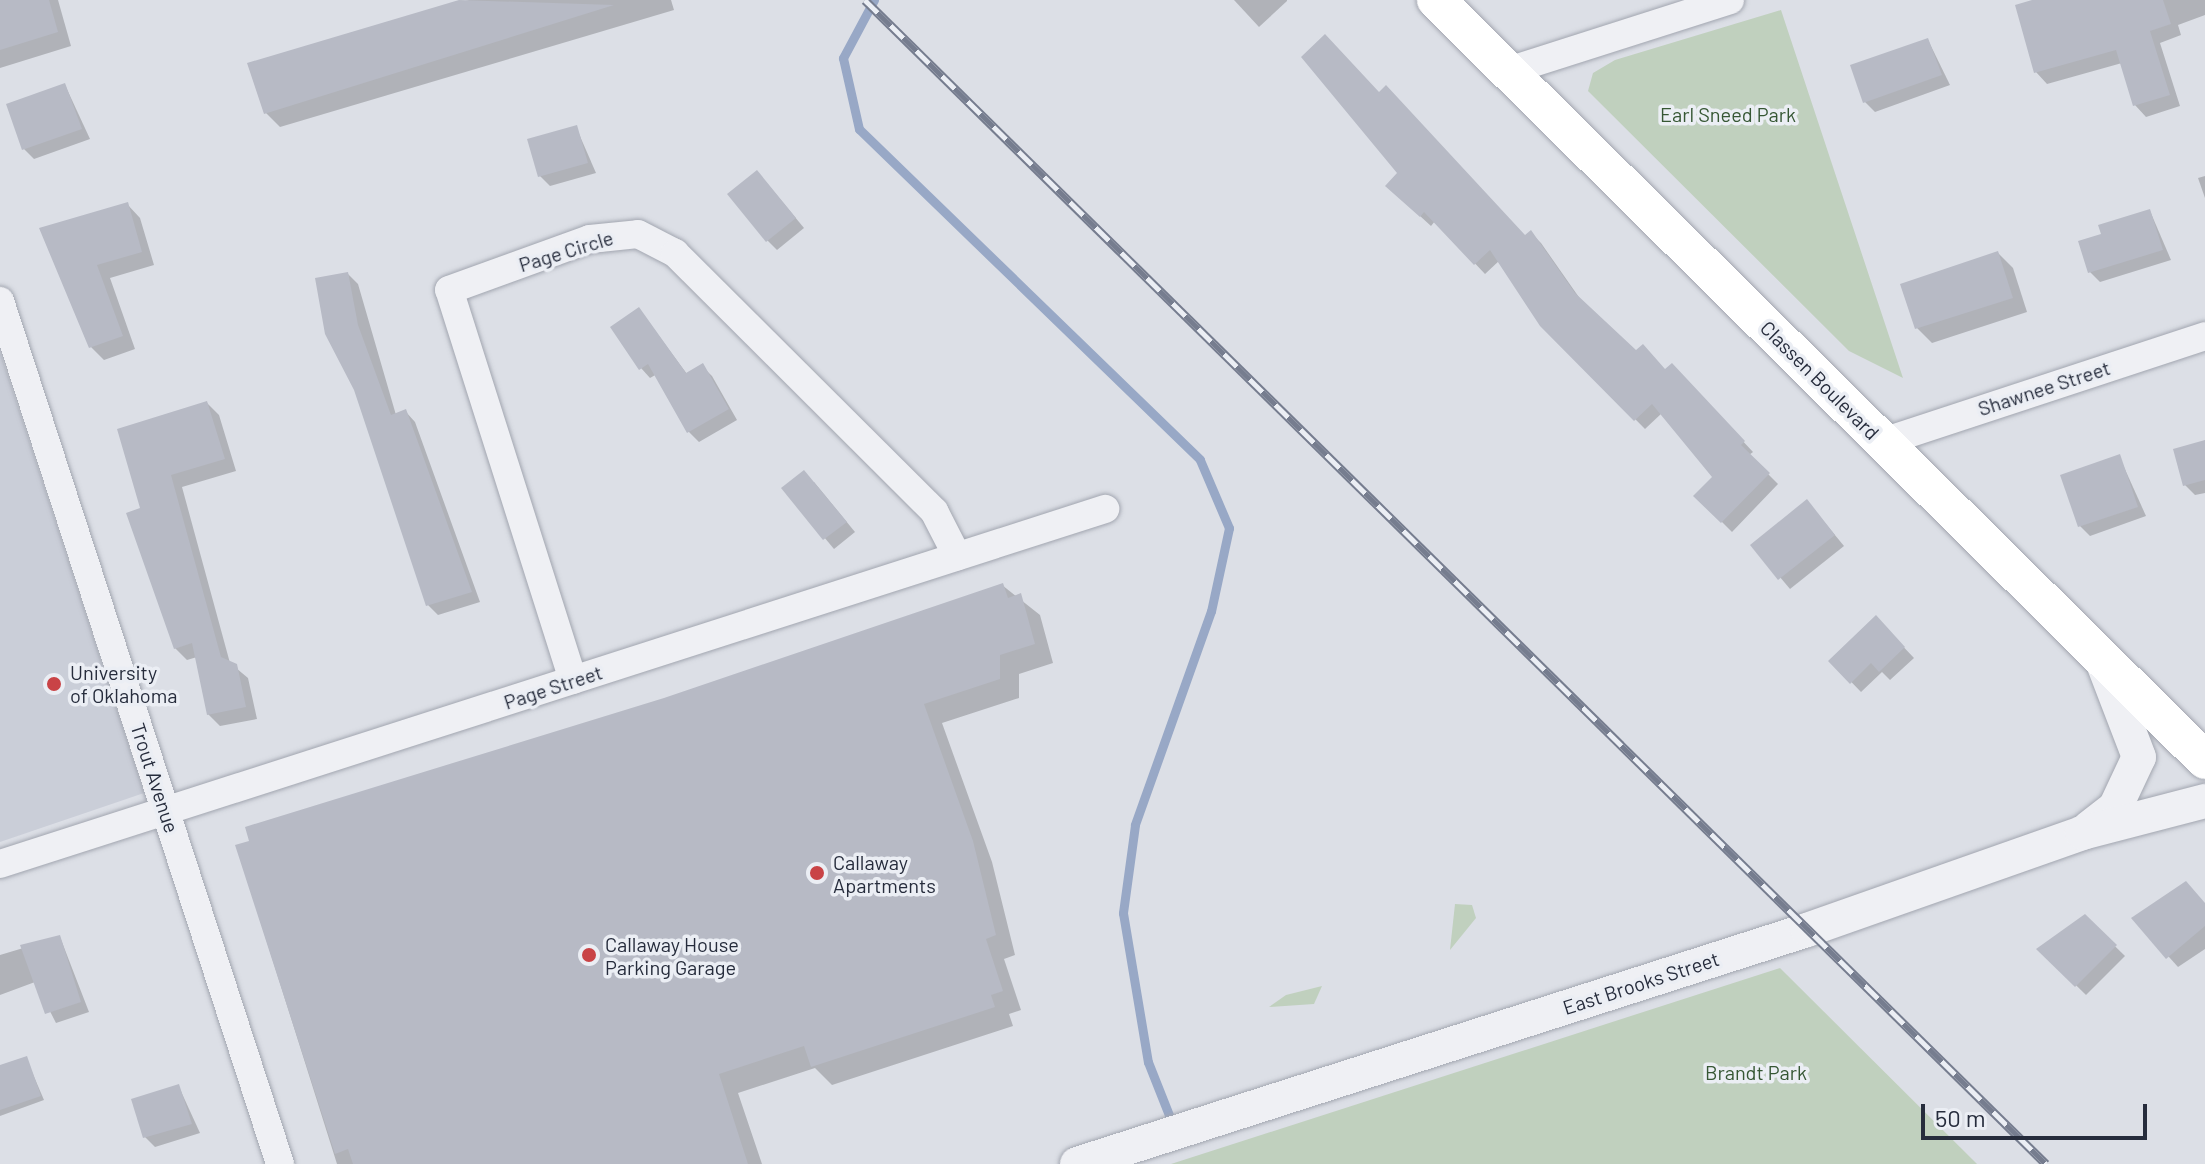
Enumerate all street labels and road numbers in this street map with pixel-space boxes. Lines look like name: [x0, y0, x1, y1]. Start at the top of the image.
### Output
street label: Page Circle: [516, 225, 616, 277]
street label: Classen Boulevard: [1756, 316, 1884, 444]
street label: Shawnee Street: [1975, 355, 2113, 421]
street label: Page Street: [501, 660, 605, 714]
street label: Trout Avenue: [126, 720, 184, 836]
street label: East Brooks Street: [1560, 946, 1722, 1020]

